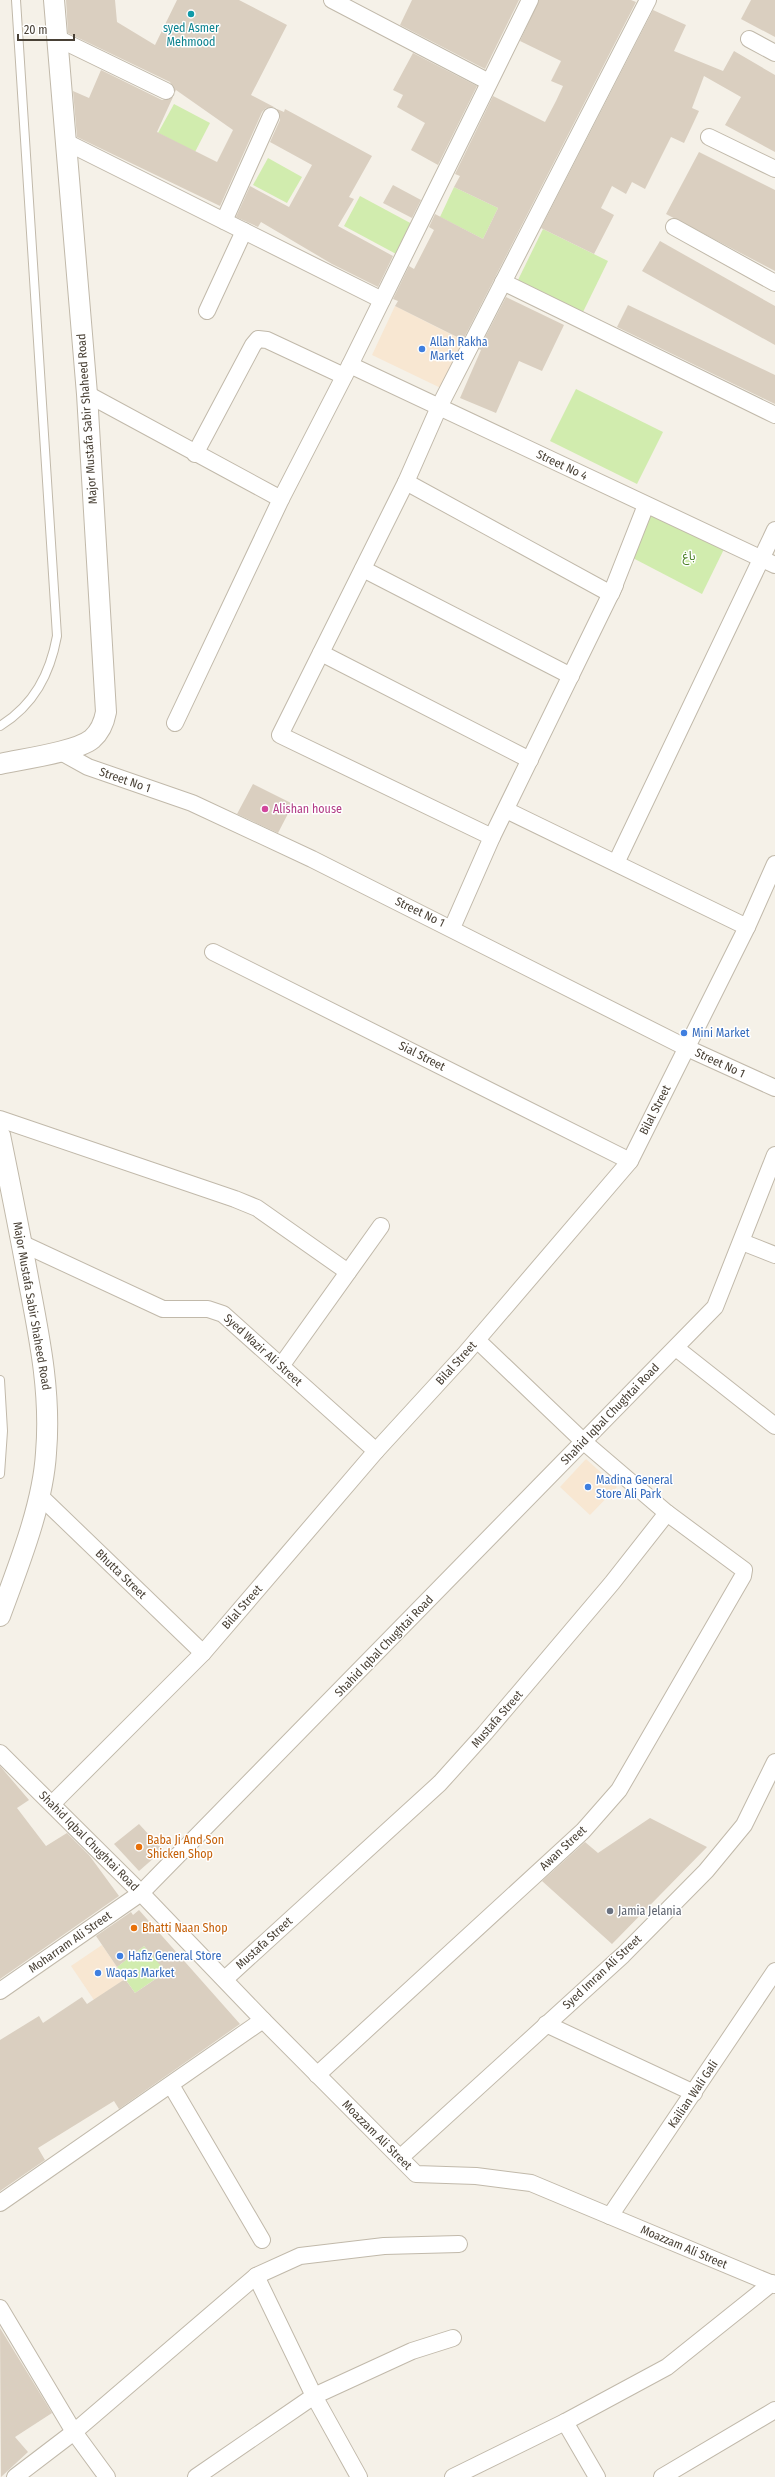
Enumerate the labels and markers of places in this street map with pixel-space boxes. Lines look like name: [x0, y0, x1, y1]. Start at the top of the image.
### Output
marker: syed Asmer Mehmood: [186, 9, 196, 19]
place label: syed Asmer Mehmood: [163, 21, 220, 49]
place label: Allah Rakha Market: [430, 335, 488, 363]
marker: Allah Rakha Market: [417, 344, 427, 354]
place label: Alishan house: [273, 802, 342, 816]
marker: Alishan house: [260, 804, 270, 814]
place label: Mini Market: [692, 1026, 750, 1040]
marker: Mini Market: [679, 1028, 689, 1038]
place label: Madina General Store Ali Park: [596, 1473, 673, 1501]
marker: Madina General Store Ali Park: [583, 1482, 593, 1492]
place label: Baba Ji And Son Shicken Shop: [147, 1833, 224, 1861]
marker: Baba Ji And Son Shicken Shop: [134, 1842, 144, 1852]
place label: Jamia Jelania: [618, 1904, 682, 1918]
marker: Jamia Jelania: [605, 1906, 615, 1916]
place label: Bhatti Naan Shop: [142, 1921, 228, 1935]
marker: Bhatti Naan Shop: [129, 1923, 139, 1933]
place label: Hafiz General Store: [128, 1949, 221, 1963]
marker: Hafiz General Store: [115, 1951, 125, 1961]
place label: Waqas Market: [106, 1966, 175, 1980]
marker: Waqas Market: [93, 1968, 103, 1978]

